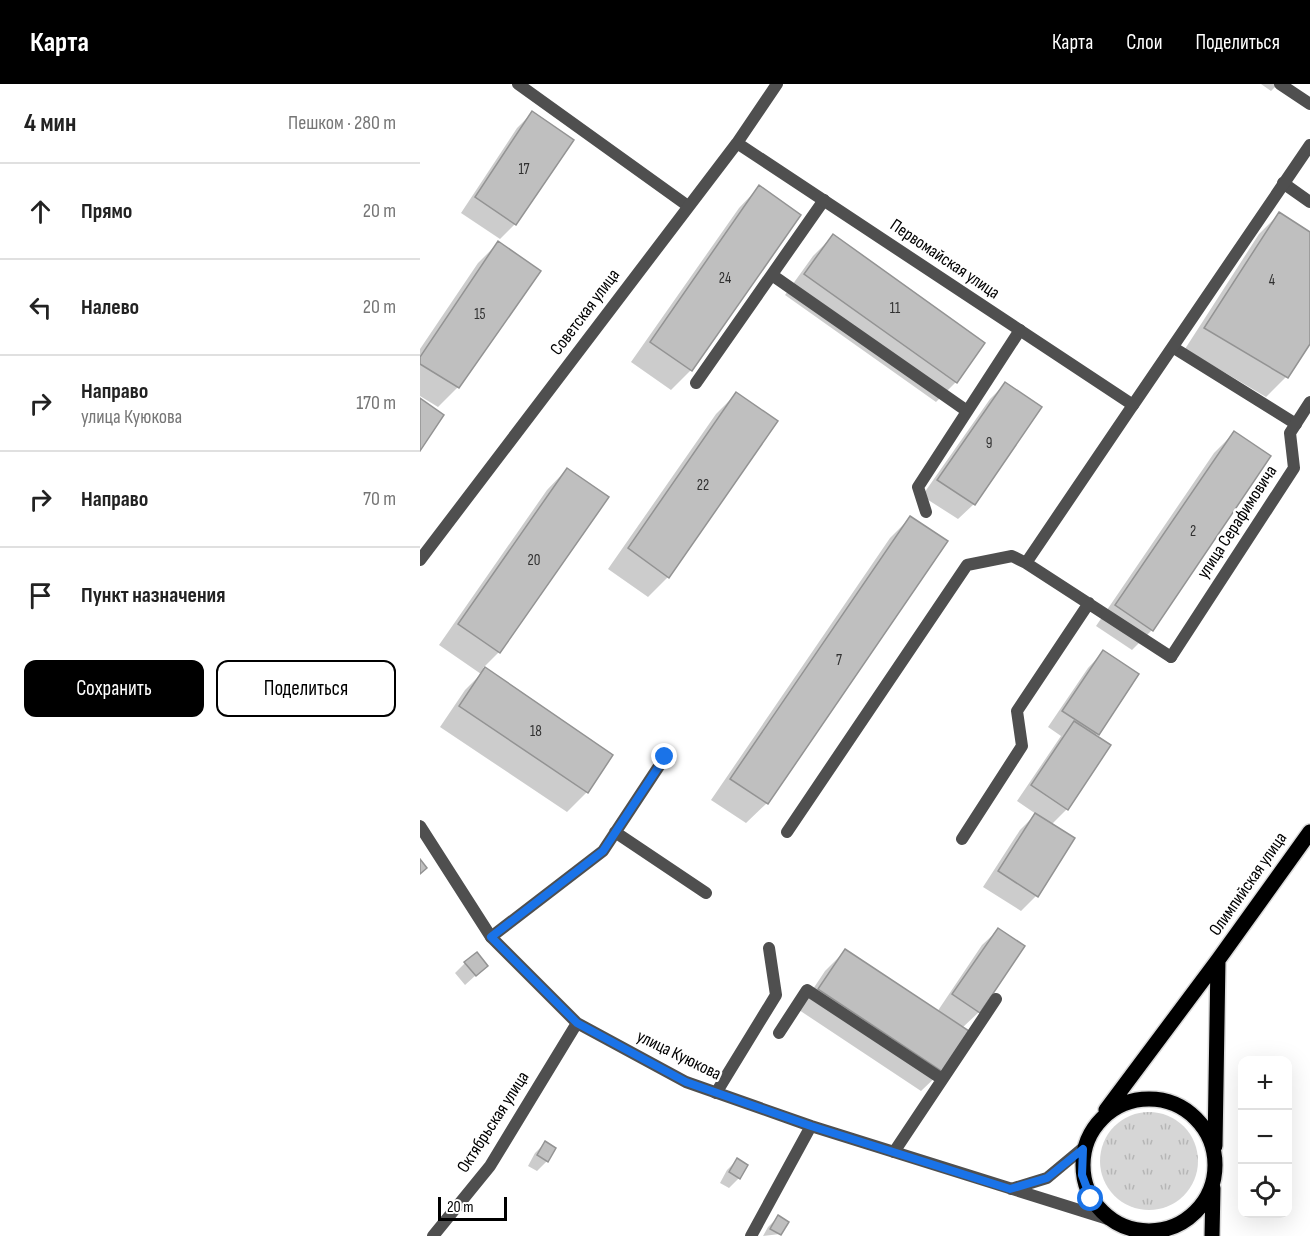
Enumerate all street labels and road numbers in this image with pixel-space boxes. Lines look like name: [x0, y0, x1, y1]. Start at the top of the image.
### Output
street label: Первомайская улица: [886, 215, 1004, 303]
street label: Советская улица: [546, 265, 624, 359]
street label: улица Серафимовича: [1193, 461, 1281, 583]
street label: Олимпийская улица: [1205, 828, 1291, 940]
street label: улица Куюкова: [633, 1026, 725, 1084]
street label: Октябрьская улица: [452, 1067, 534, 1177]

